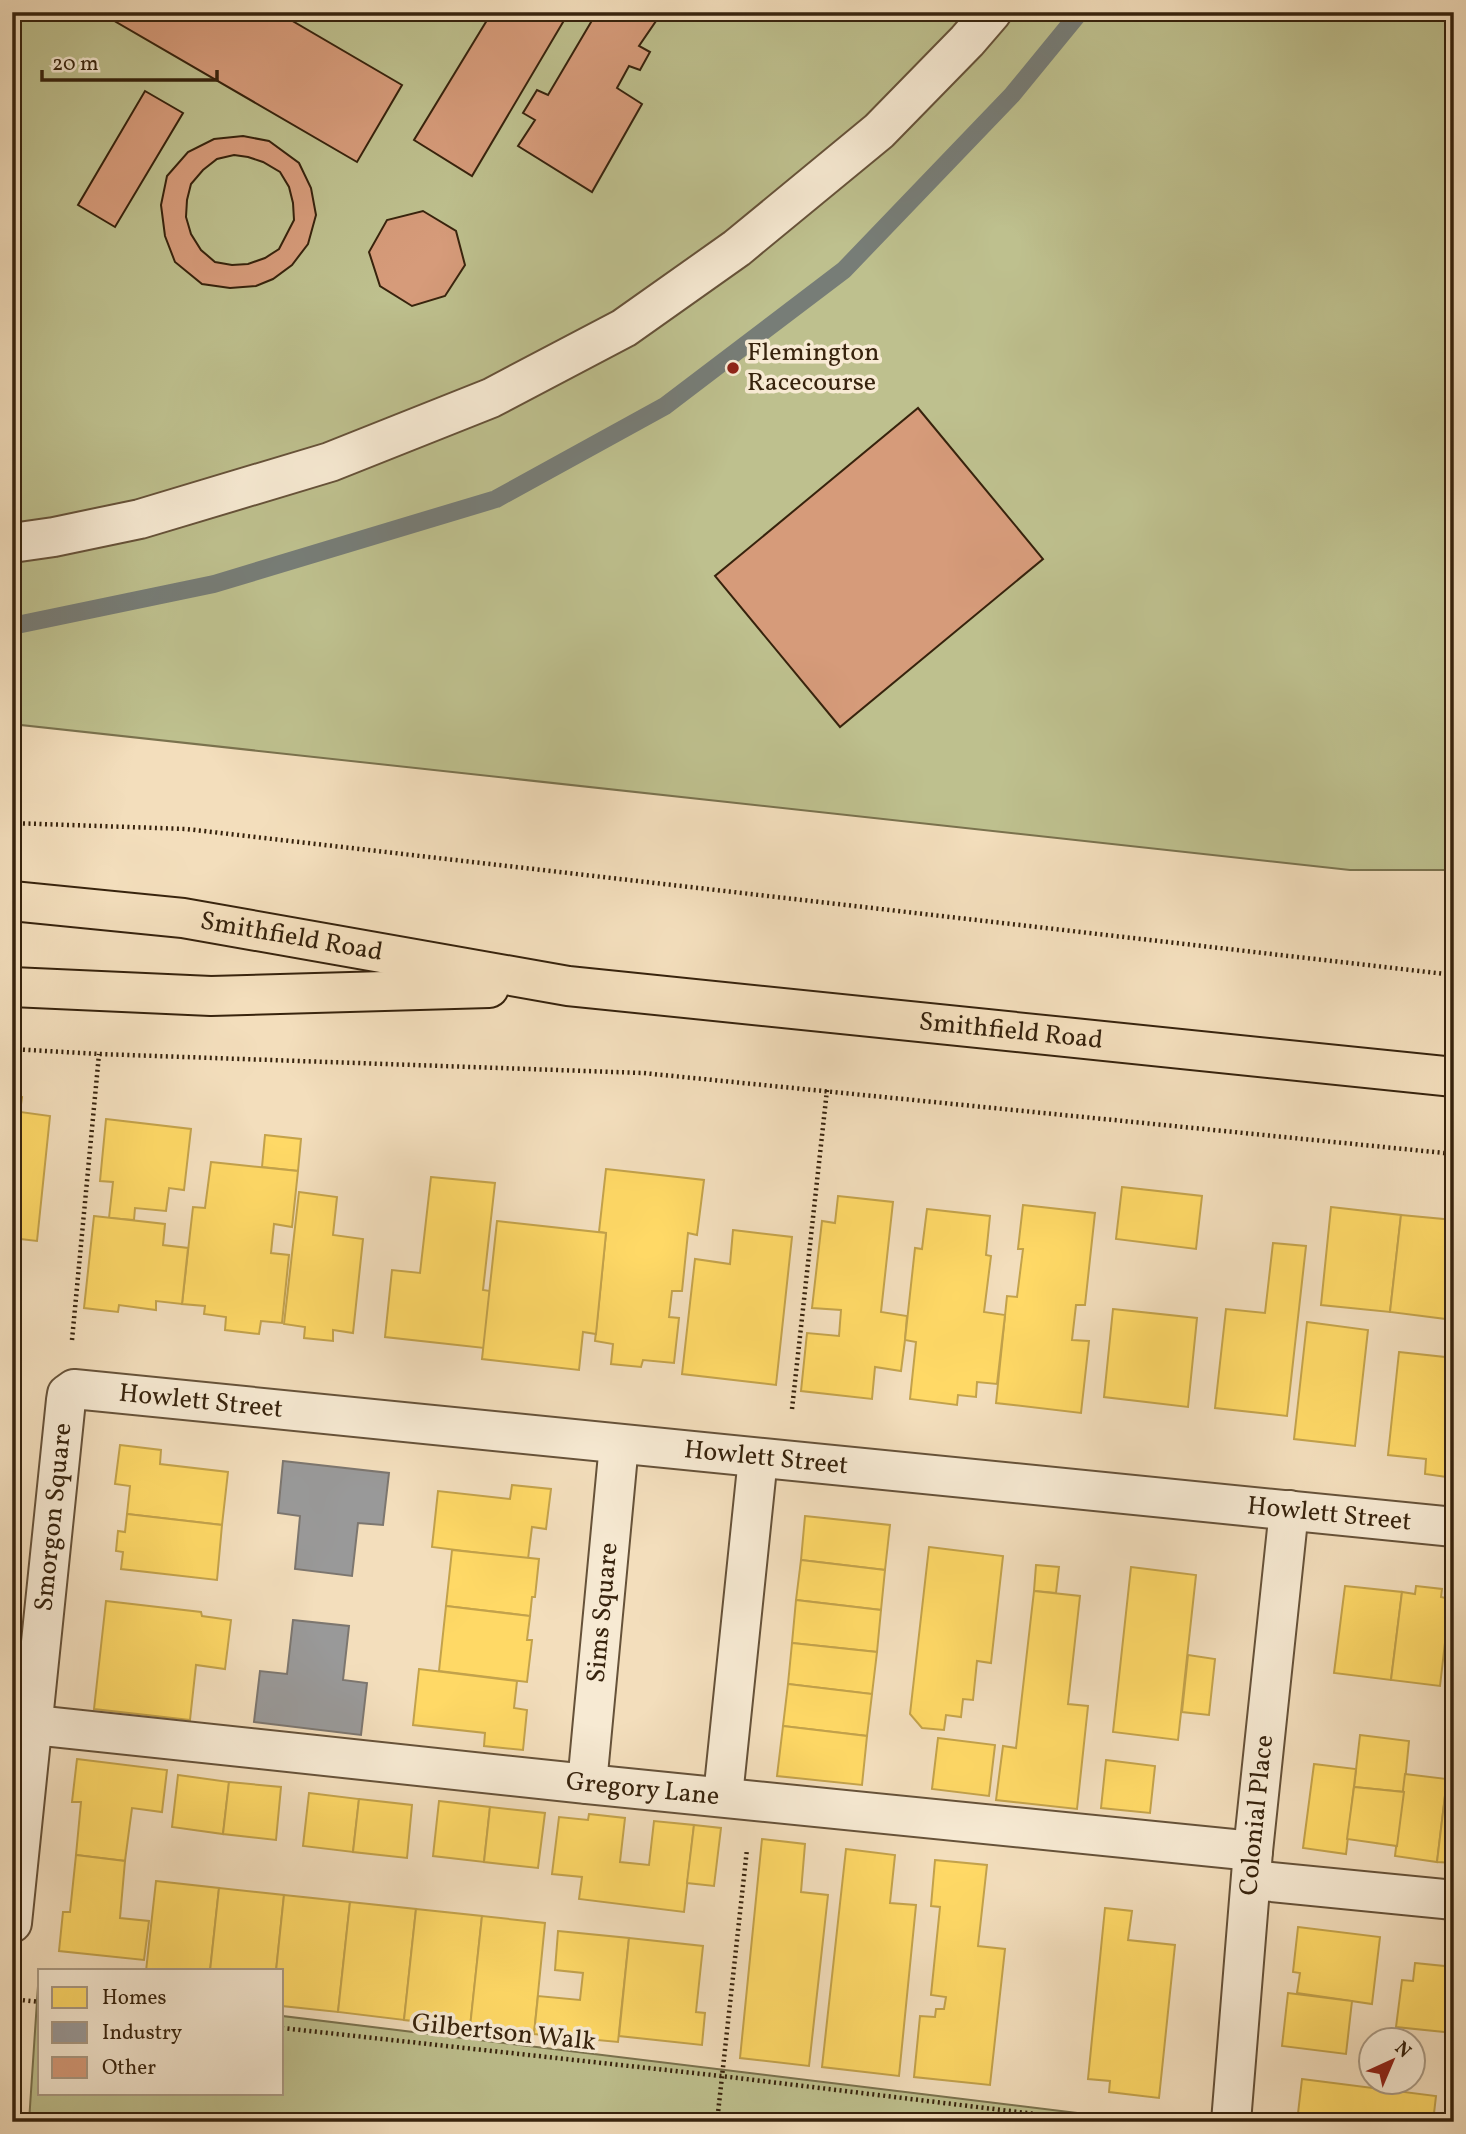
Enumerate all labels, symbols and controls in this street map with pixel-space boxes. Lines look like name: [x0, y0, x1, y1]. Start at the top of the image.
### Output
scale bar: [42, 38, 217, 82]
text: 20 m: [52, 50, 98, 79]
place label: Flemington Racecourse: [747, 335, 880, 401]
marker: Flemington Racecourse: [725, 360, 741, 376]
street label: Smithfield Road: [197, 903, 386, 971]
street label: Smithfield Road: [917, 1004, 1105, 1059]
street label: Howlett Street: [117, 1376, 285, 1428]
street label: Smorgon Square: [26, 1421, 82, 1613]
street label: Howlett Street: [682, 1432, 850, 1484]
street label: Howlett Street: [1245, 1488, 1413, 1541]
street label: Sims Square: [579, 1541, 628, 1685]
street label: Colonial Place: [1231, 1733, 1283, 1897]
street label: Gregory Lane: [564, 1764, 721, 1815]
legend: [38, 1969, 284, 2096]
text: Homes: [102, 1984, 167, 2013]
street label: Gilbertson Walk: [410, 2005, 598, 2061]
text: Industry: [102, 2019, 183, 2048]
north arrow: [1358, 2025, 1428, 2096]
text: N: [1388, 2036, 1417, 2064]
text: Other: [102, 2054, 156, 2083]

